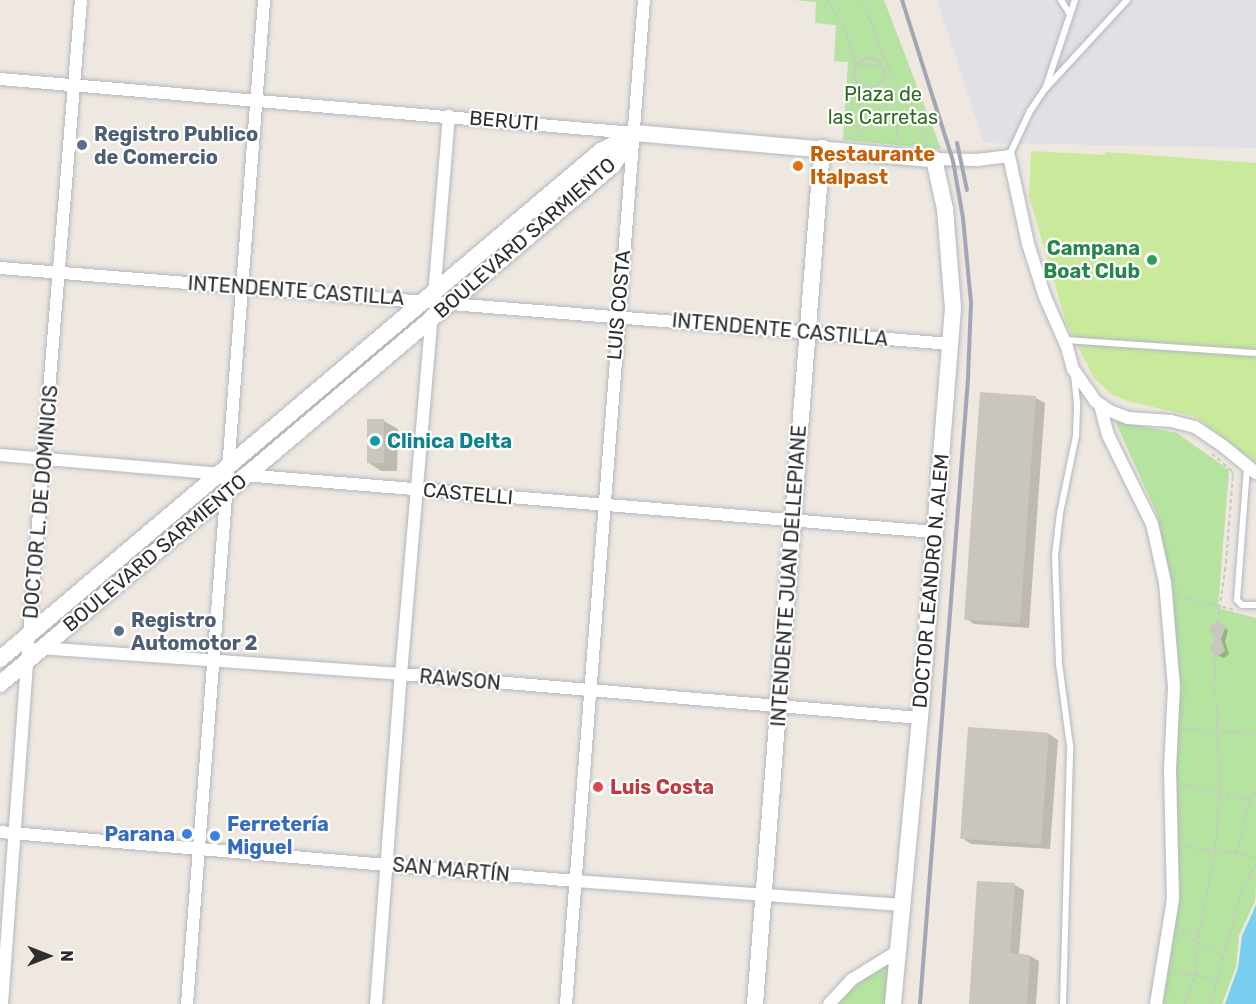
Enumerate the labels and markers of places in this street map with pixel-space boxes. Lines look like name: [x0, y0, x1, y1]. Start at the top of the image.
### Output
place label: Registro Publico de Comercio: [94, 122, 258, 169]
marker: Registro Publico de Comercio: [75, 138, 89, 152]
place label: Restaurante Italpast: [810, 142, 935, 189]
marker: Restaurante Italpast: [791, 159, 805, 173]
place label: Campana Boat Club: [1043, 237, 1140, 284]
marker: Campana Boat Club: [1145, 253, 1159, 267]
place label: Clinica Delta: [387, 429, 512, 453]
marker: Clinica Delta: [368, 434, 382, 448]
place label: Registro Automotor 2: [131, 608, 258, 655]
marker: Registro Automotor 2: [112, 624, 126, 638]
place label: Luis Costa: [610, 775, 714, 799]
marker: Luis Costa: [591, 780, 605, 794]
place label: Ferretería Miguel: [227, 813, 329, 860]
place label: Parana: [105, 822, 175, 846]
marker: Parana: [180, 827, 194, 841]
marker: Ferretería Miguel: [208, 829, 222, 843]

